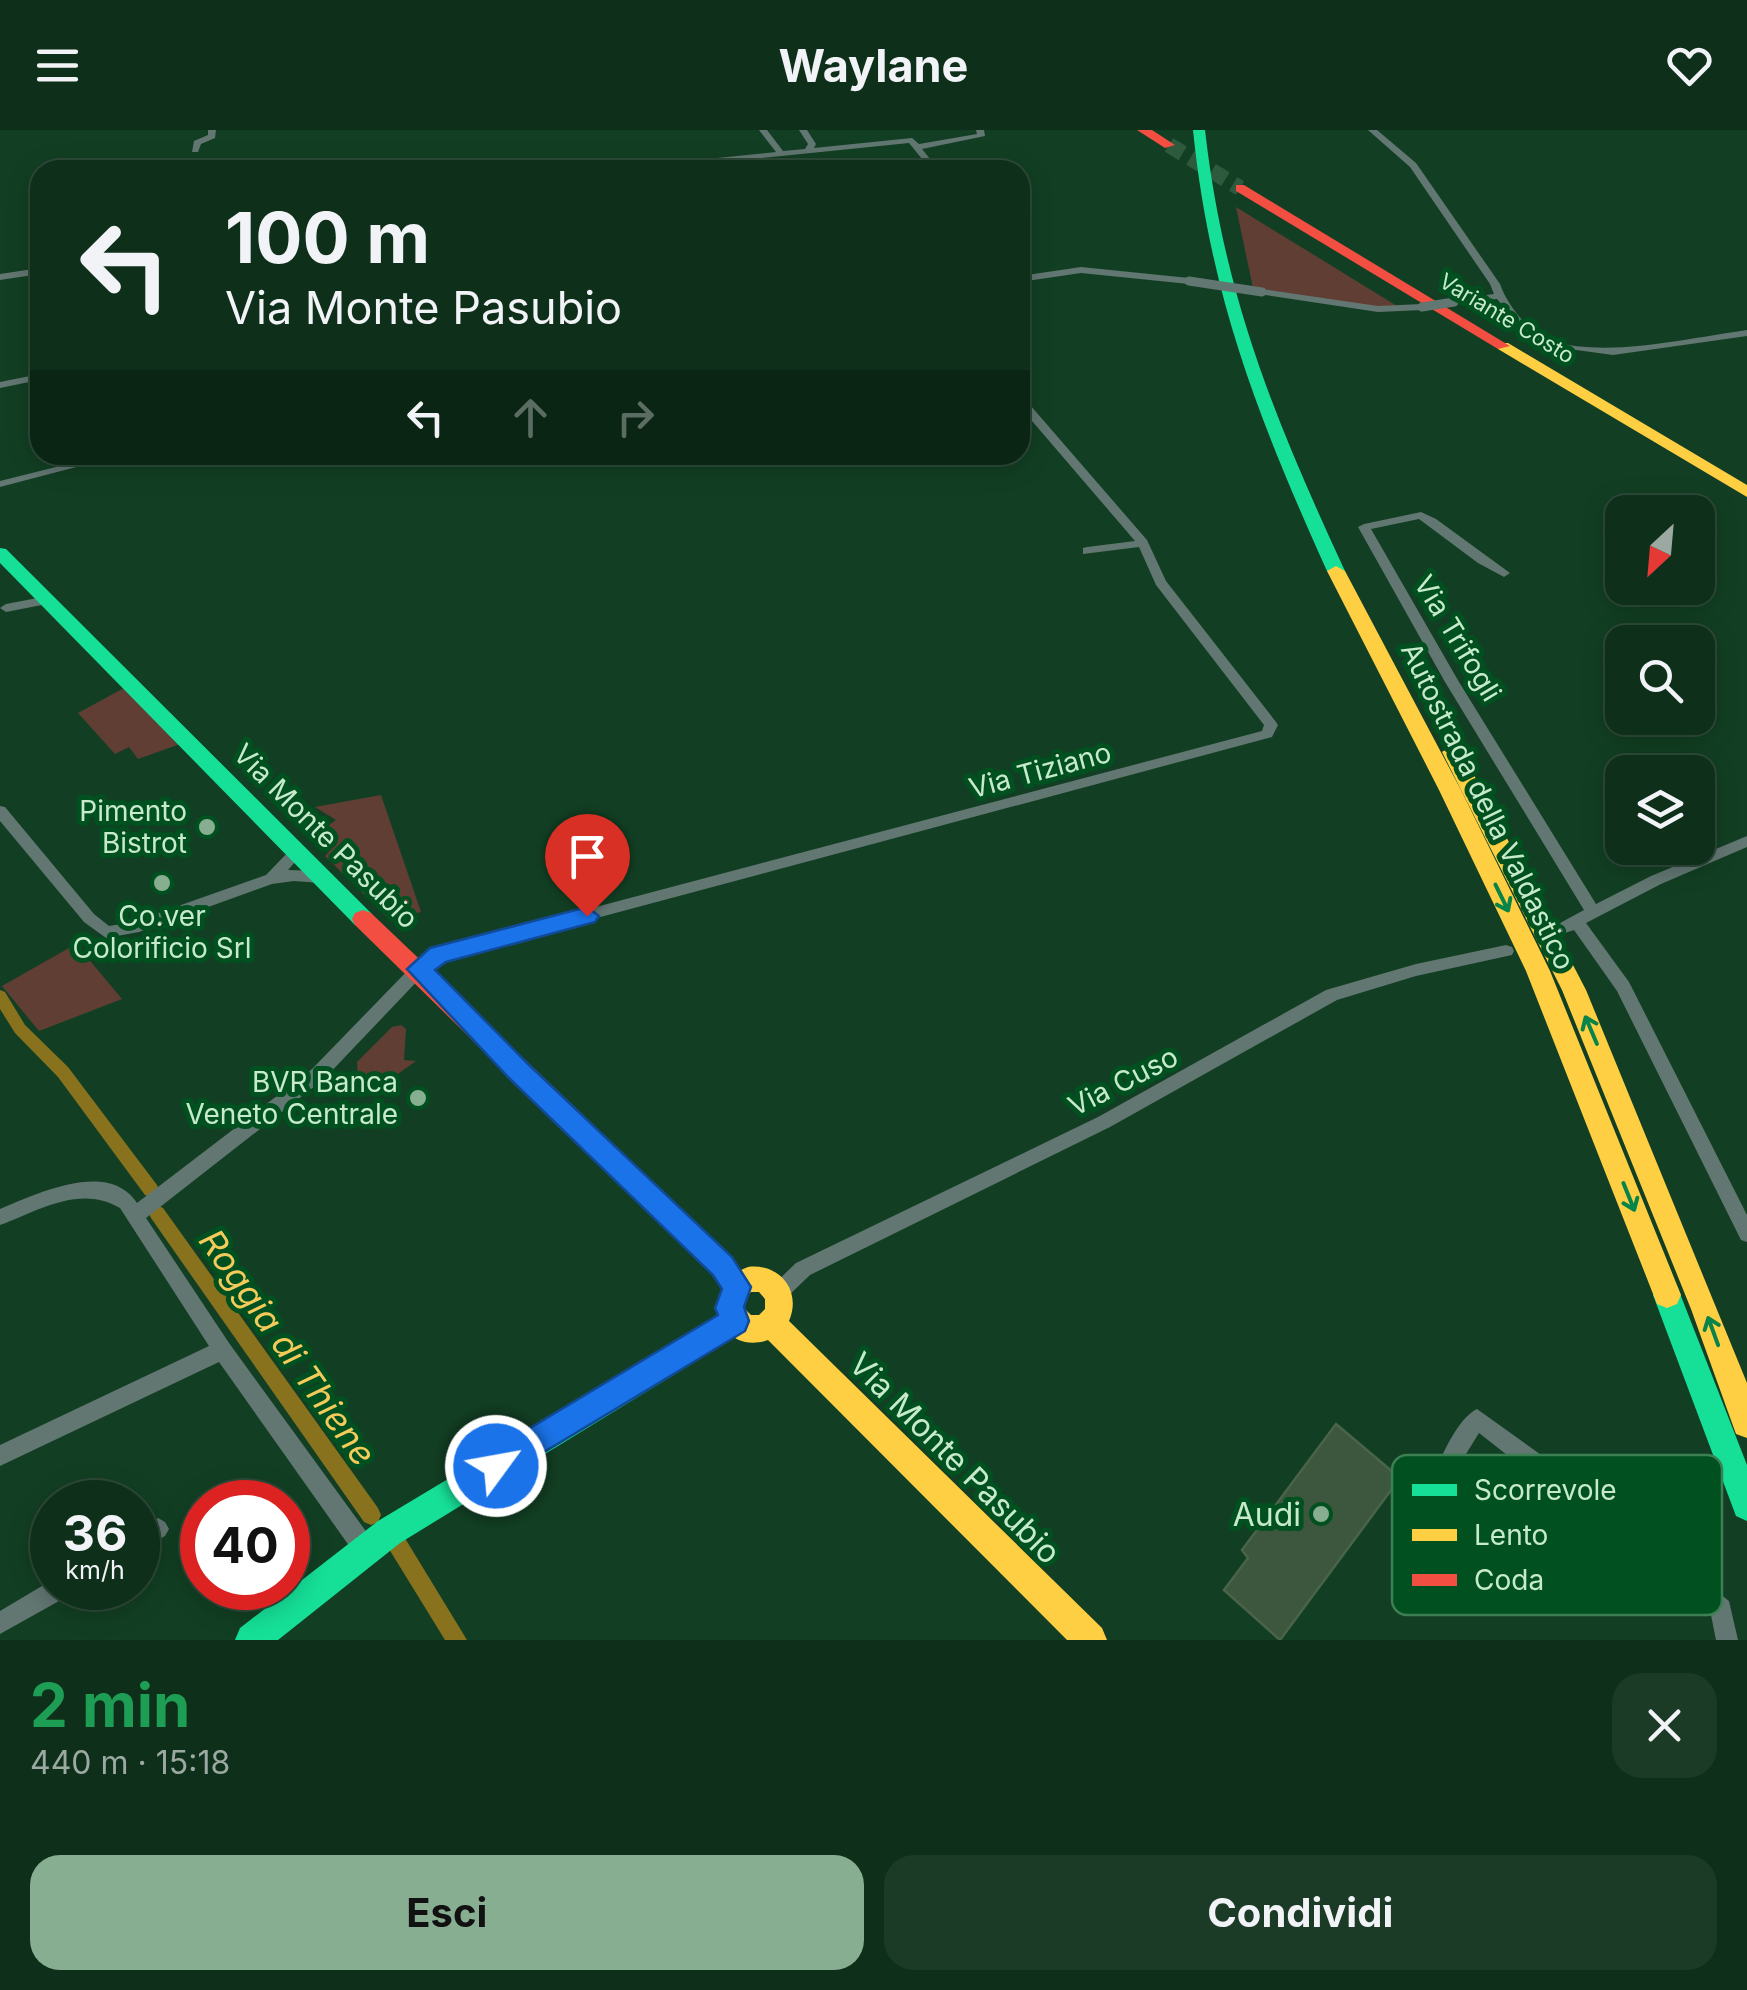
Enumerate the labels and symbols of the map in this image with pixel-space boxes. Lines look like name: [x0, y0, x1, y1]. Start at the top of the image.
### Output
street label: Variante Costo: [1435, 268, 1579, 368]
north arrow: [1605, 495, 1715, 605]
street label: Via Trifogli: [1407, 569, 1509, 707]
street label: Autostrada della Valdastico: [1394, 637, 1582, 975]
street label: Via Tiziano: [965, 735, 1115, 805]
street label: Via Monte Pasubio: [227, 737, 425, 935]
place label: Pimento Bistrot: [79, 794, 187, 860]
pin: [545, 814, 630, 917]
marker: Pimento Bistrot: [196, 816, 218, 838]
marker: Co.ver Colorificio Srl: [151, 872, 173, 894]
one-way arrow: [1494, 882, 1513, 912]
place label: Co.ver Colorificio Srl: [73, 899, 251, 965]
one-way arrow: [1581, 1015, 1599, 1046]
street label: Via Cuso: [1063, 1039, 1183, 1123]
place label: BVR Banca Veneto Centrale: [186, 1065, 398, 1131]
marker: BVR Banca Veneto Centrale: [407, 1087, 429, 1109]
one-way arrow: [1622, 1181, 1640, 1212]
water label: Roggia di Thiene: [191, 1221, 385, 1473]
one-way arrow: [1703, 1317, 1721, 1348]
street label: Via Monte Pasubio: [841, 1344, 1069, 1572]
position arrow: [444, 1414, 548, 1518]
legend: [1392, 1455, 1722, 1615]
text: Scorrevole: [1474, 1473, 1617, 1507]
speed limit sign: 40: [180, 1480, 310, 1610]
place label: Audi: [1233, 1495, 1301, 1534]
marker: Audi: [1310, 1503, 1332, 1525]
text: Lento: [1474, 1518, 1548, 1552]
text: Coda: [1474, 1563, 1544, 1597]

